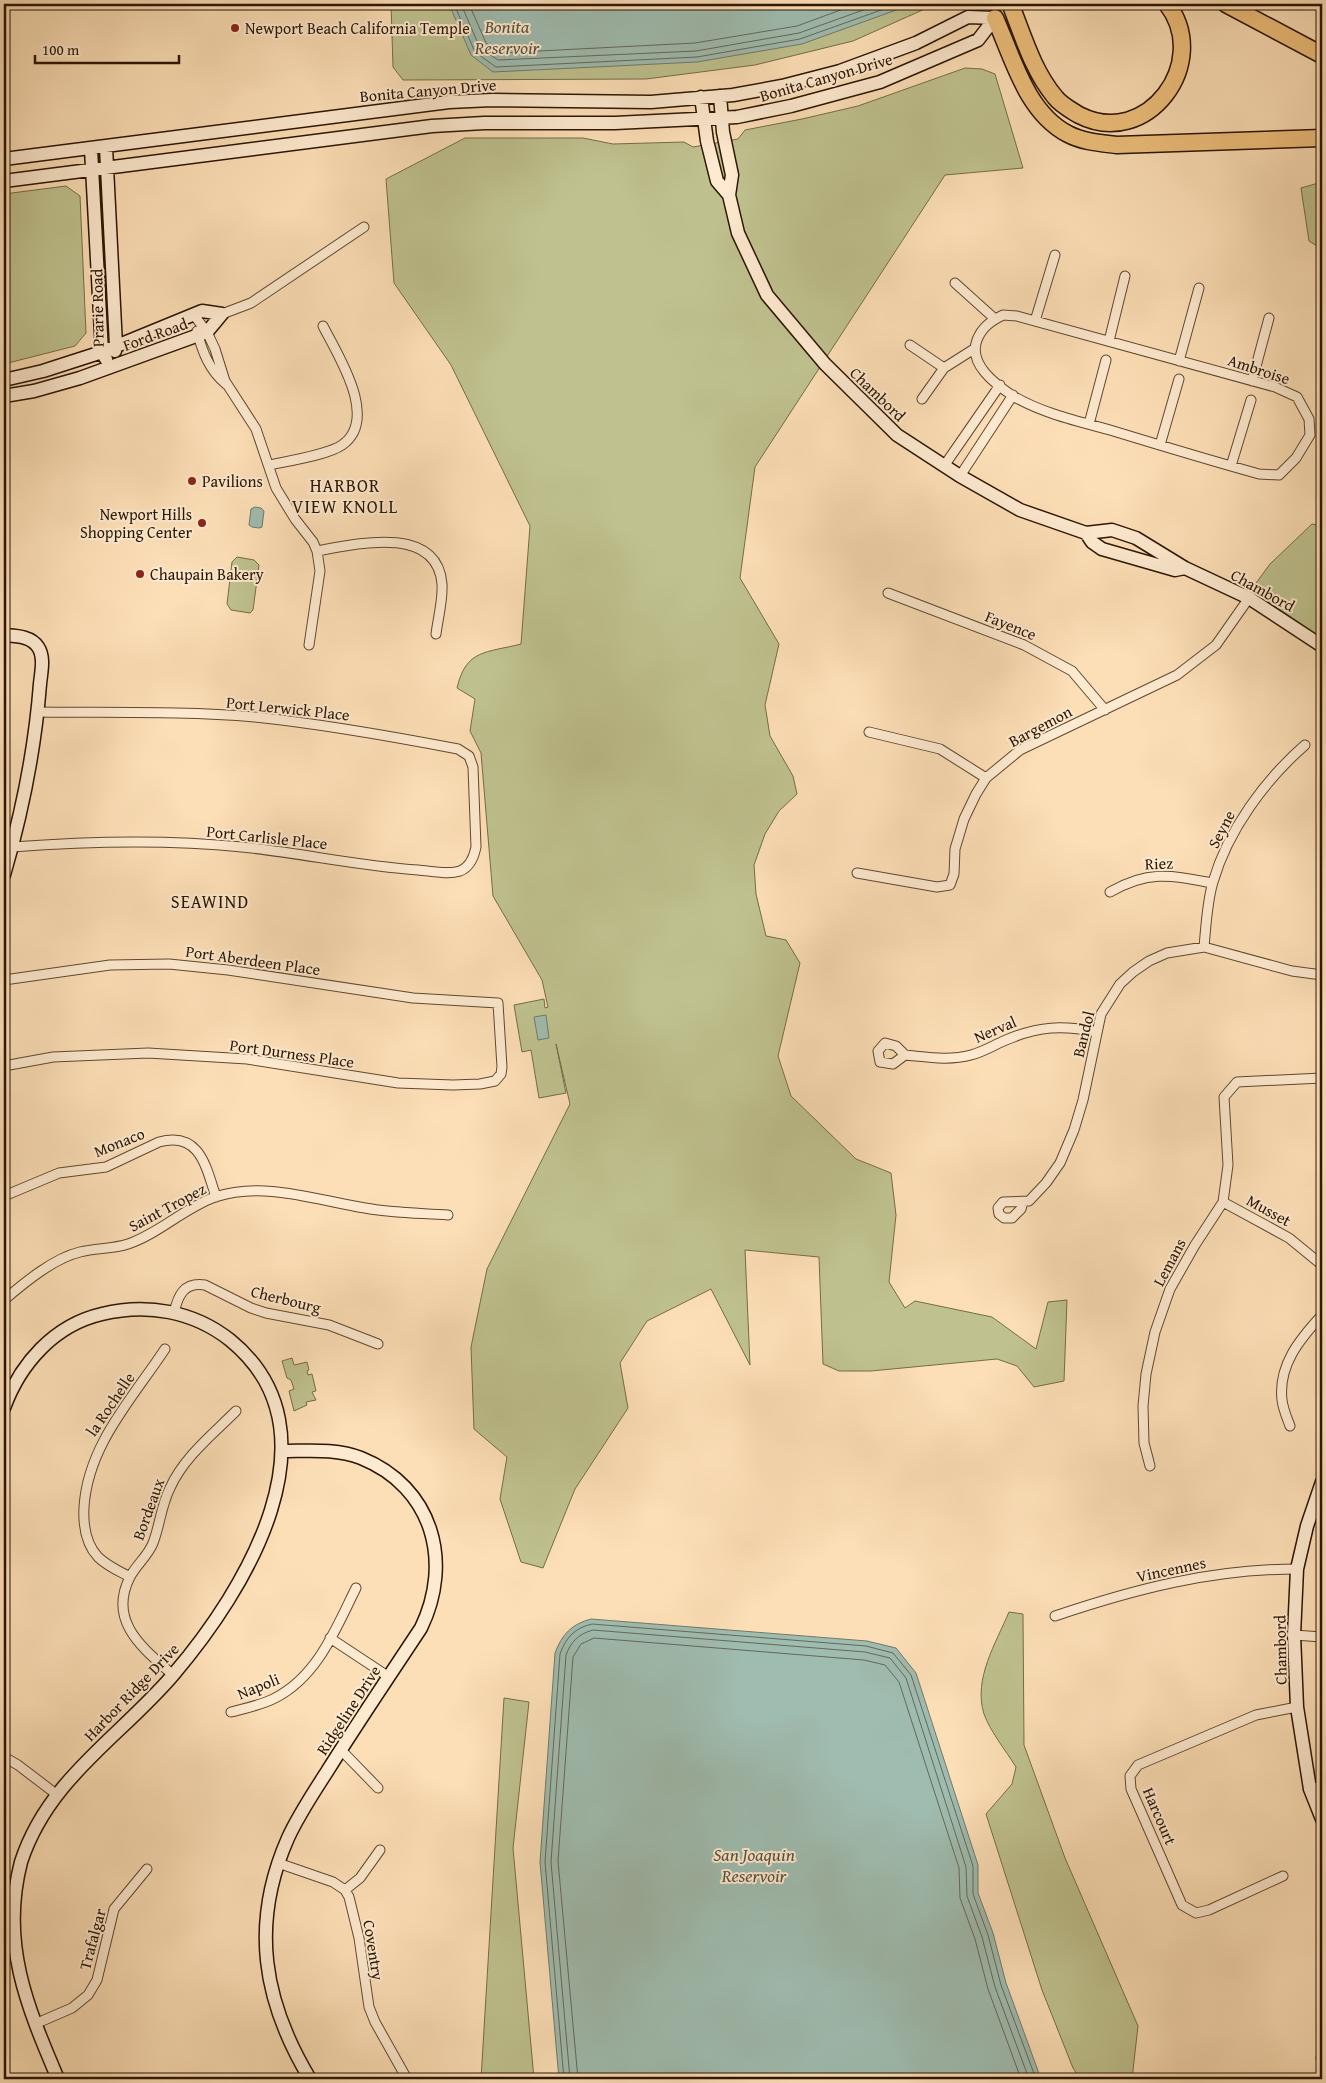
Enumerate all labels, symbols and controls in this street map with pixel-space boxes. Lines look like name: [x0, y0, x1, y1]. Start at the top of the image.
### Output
water label: Bonita Reservoir: [474, 13, 540, 61]
place label: Newport Beach California Temple: [245, 16, 470, 40]
marker: Newport Beach California Temple: [229, 22, 241, 34]
scale bar: [35, 32, 179, 64]
text: 100 m: [42, 39, 80, 60]
street label: Bonita Canyon Drive: [757, 47, 895, 107]
street label: Bonita Canyon Drive: [359, 72, 497, 108]
street label: Prarie Road: [84, 268, 110, 347]
street label: Ford Road: [119, 311, 191, 357]
street label: Ambroise: [1225, 348, 1293, 390]
street label: Chambord: [845, 361, 912, 427]
place label: Pavilions: [202, 469, 263, 493]
district label: HARBOR VIEW KNOLL: [292, 472, 398, 520]
marker: Pavilions: [186, 475, 198, 487]
place label: Newport Hills Shopping Center: [80, 502, 192, 544]
marker: Newport Hills Shopping Center: [196, 517, 208, 529]
place label: Chaupain Bakery: [150, 562, 264, 586]
street label: Chambord: [1227, 563, 1300, 618]
marker: Chaupain Bakery: [134, 568, 146, 580]
street label: Fayence: [982, 604, 1040, 646]
street label: Port Lerwick Place: [225, 690, 351, 726]
street label: Bargemon: [1004, 699, 1076, 753]
street label: Seyne: [1201, 806, 1241, 852]
street label: Port Carlisle Place: [205, 819, 329, 855]
street label: Riez: [1144, 851, 1174, 875]
district label: SEAWIND: [171, 888, 249, 915]
street label: Port Aberdeen Place: [184, 939, 322, 981]
street label: Bandol: [1066, 1008, 1100, 1060]
street label: Nerval: [970, 1009, 1021, 1049]
street label: Port Durness Place: [228, 1032, 356, 1074]
street label: Monaco: [90, 1121, 148, 1163]
street label: Saint Tropez: [124, 1177, 210, 1237]
street label: Musset: [1242, 1188, 1296, 1232]
street label: Lemans: [1146, 1234, 1192, 1290]
street label: Cherbourg: [248, 1279, 324, 1319]
street label: la Rochelle: [80, 1367, 140, 1441]
street label: Bordeaux: [126, 1474, 171, 1543]
street label: Vincennes: [1134, 1550, 1208, 1588]
street label: Chambord: [1267, 1614, 1293, 1685]
street label: Harbor Ridge Drive: [78, 1637, 184, 1747]
street label: Ridgeline Drive: [310, 1660, 386, 1760]
street label: Napoli: [233, 1666, 283, 1705]
street label: Harcourt: [1137, 1783, 1183, 1849]
water label: San Joaquin Reservoir: [713, 1841, 795, 1889]
street label: Trafalgar: [72, 1905, 112, 1972]
street label: Coventry: [357, 1918, 391, 1982]

